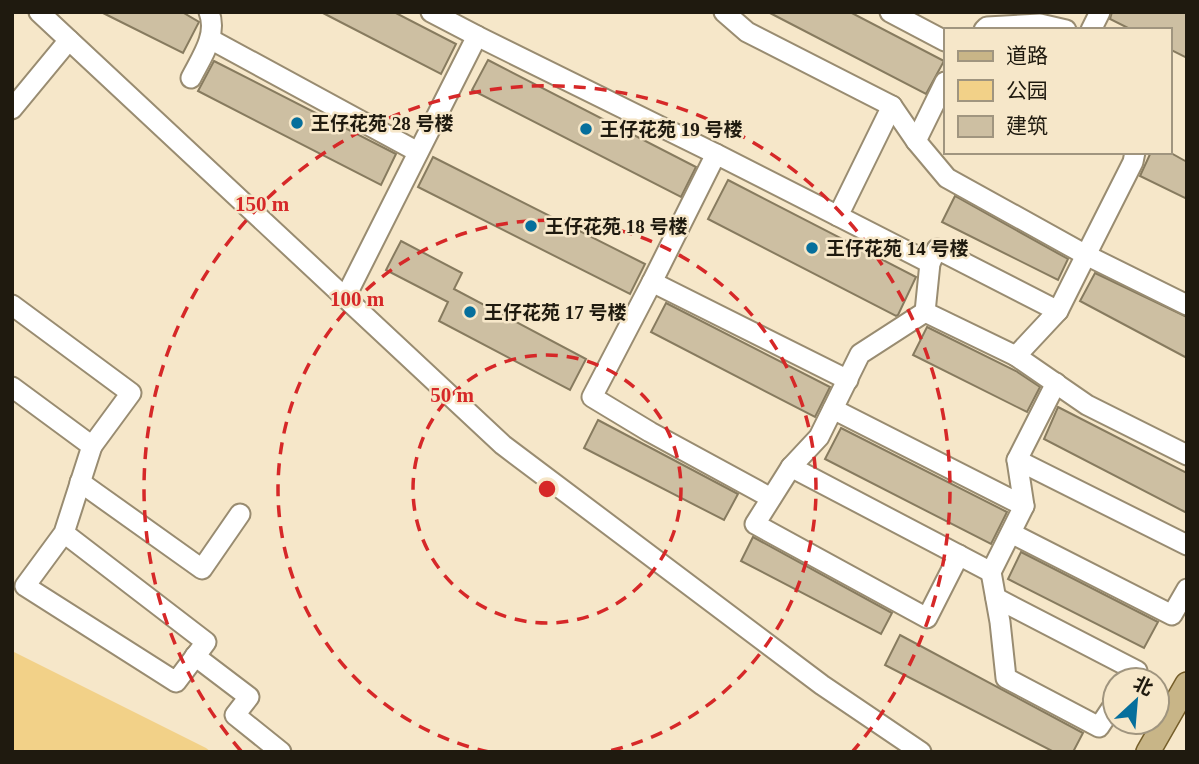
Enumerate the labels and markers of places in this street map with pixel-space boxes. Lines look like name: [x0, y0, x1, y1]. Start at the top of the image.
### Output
place label: 王仔花苑 28 号楼: [311, 113, 454, 134]
marker: 王仔花苑 28 号楼: [289, 115, 305, 131]
place label: 王仔花苑 19 号楼: [600, 119, 743, 140]
marker: 王仔花苑 19 号楼: [578, 121, 594, 137]
place label: 王仔花苑 18 号楼: [545, 216, 688, 237]
marker: 王仔花苑 18 号楼: [523, 218, 539, 234]
place label: 王仔花苑 14 号楼: [826, 238, 969, 259]
marker: 王仔花苑 14 号楼: [804, 240, 820, 256]
place label: 王仔花苑 17 号楼: [484, 302, 627, 323]
marker: 王仔花苑 17 号楼: [462, 304, 478, 320]
centre of rings: [535, 477, 559, 501]

